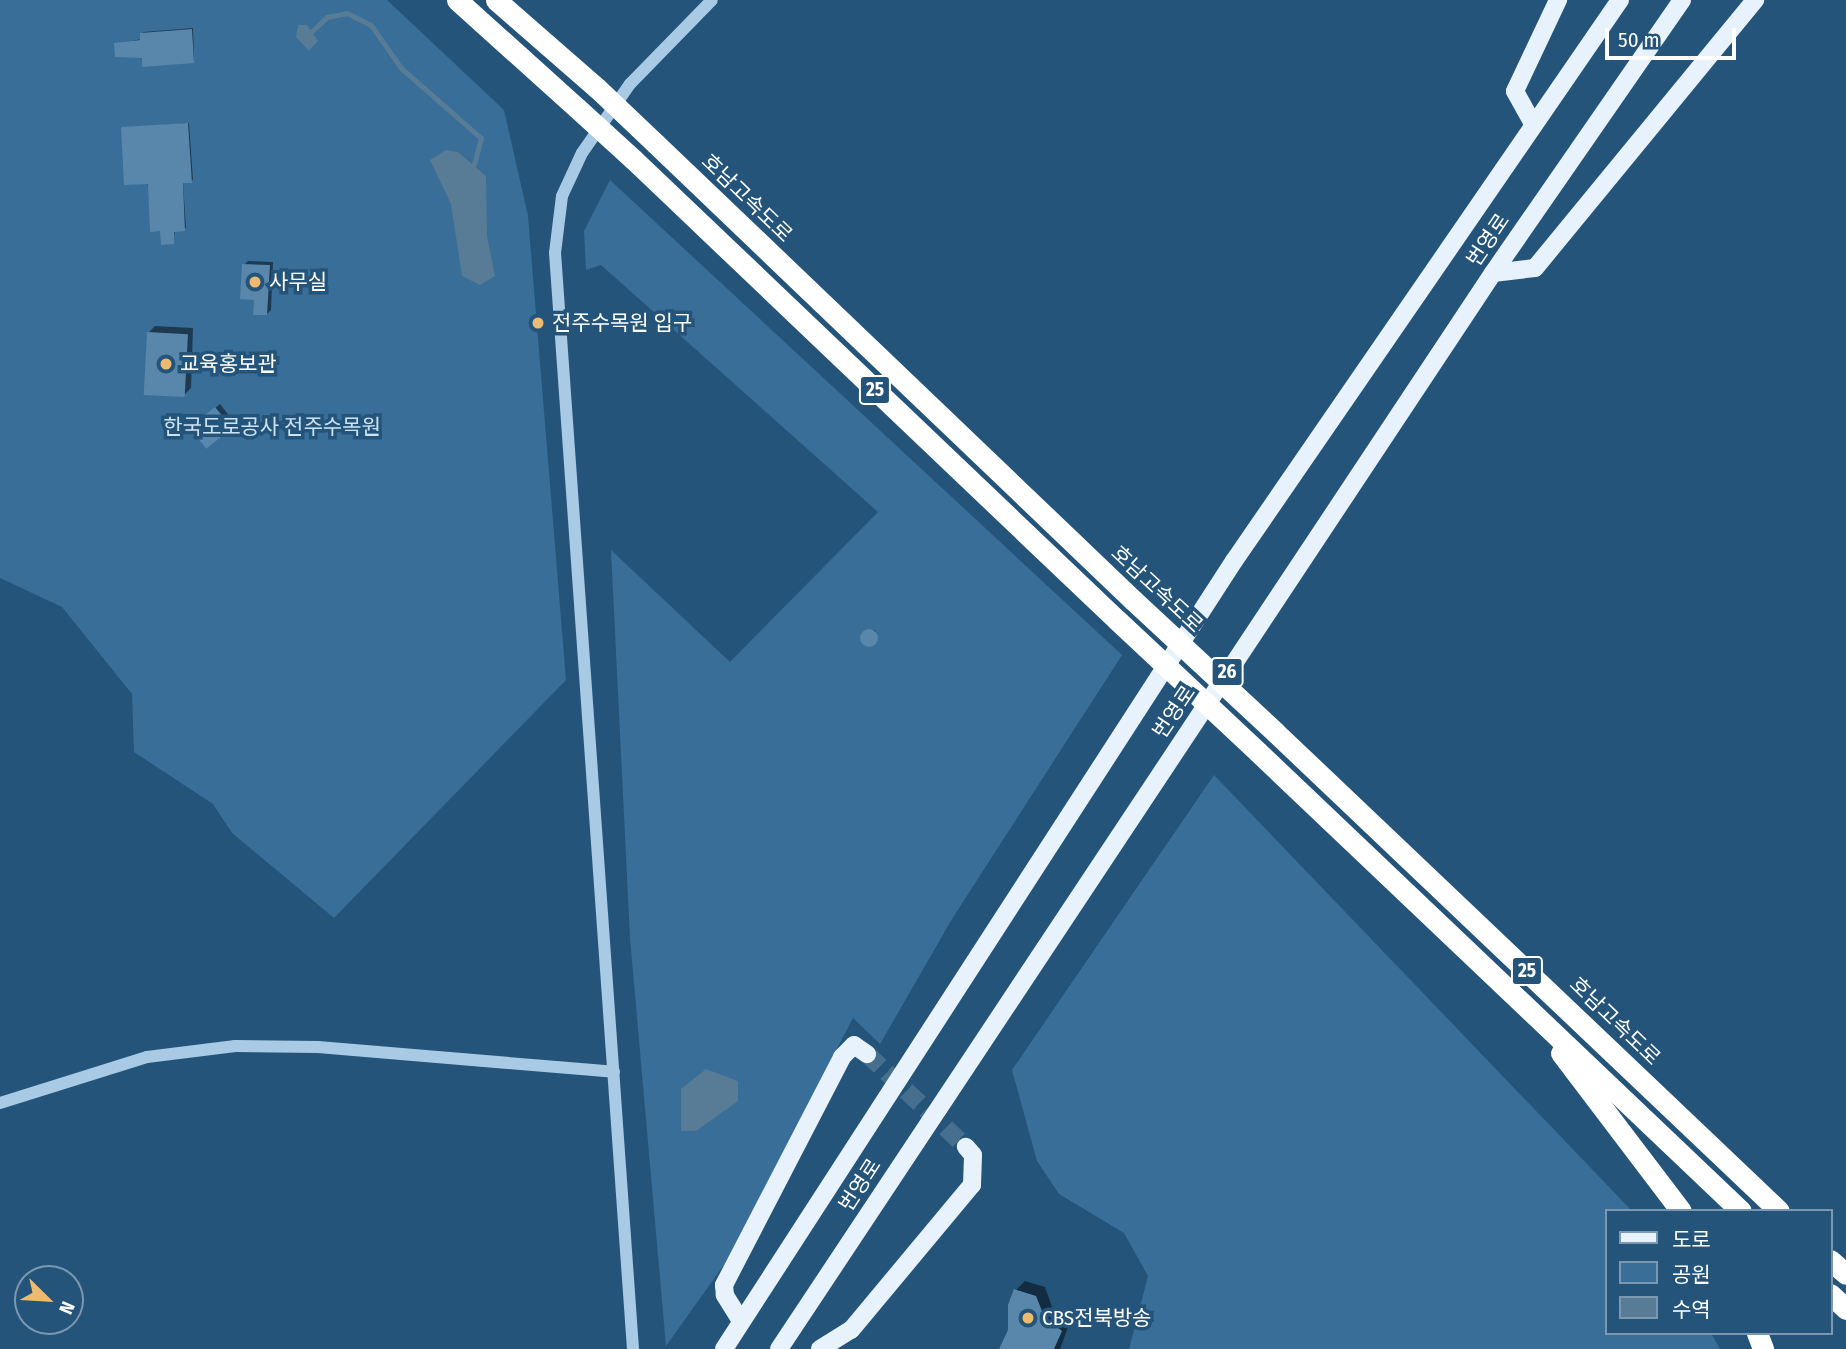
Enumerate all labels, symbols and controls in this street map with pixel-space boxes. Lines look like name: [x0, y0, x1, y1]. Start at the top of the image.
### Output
scale bar: [1608, 14, 1739, 58]
text: 50 m: [1618, 27, 1660, 53]
street label: 호남고속도로: [697, 149, 797, 247]
street label: 번영로: [1461, 209, 1515, 271]
place label: 사무실: [269, 269, 327, 295]
marker: 사무실: [247, 274, 263, 290]
place label: 전주수목원 입구: [552, 310, 692, 336]
marker: 전주수목원 입구: [530, 315, 546, 331]
place label: 교육홍보관: [180, 351, 277, 377]
marker: 교육홍보관: [158, 356, 174, 372]
road number: 25: [858, 374, 892, 406]
park label: 한국도로공사 전주수목원: [163, 414, 381, 440]
street label: 호남고속도로: [1106, 540, 1208, 638]
road number: 26: [1210, 656, 1244, 688]
street label: 번영로: [1147, 681, 1201, 743]
road number: 25: [1510, 956, 1544, 987]
street label: 호남고속도로: [1565, 972, 1665, 1070]
street label: 번영로: [834, 1154, 886, 1216]
legend: [1604, 1209, 1832, 1335]
text: 도로: [1672, 1227, 1711, 1253]
text: 공원: [1672, 1262, 1711, 1288]
north arrow: [14, 1265, 84, 1335]
text: 수역: [1672, 1297, 1711, 1323]
text: N: [54, 1298, 80, 1318]
place label: CBS전북방송: [1042, 1305, 1151, 1331]
marker: CBS전북방송: [1020, 1310, 1036, 1326]

